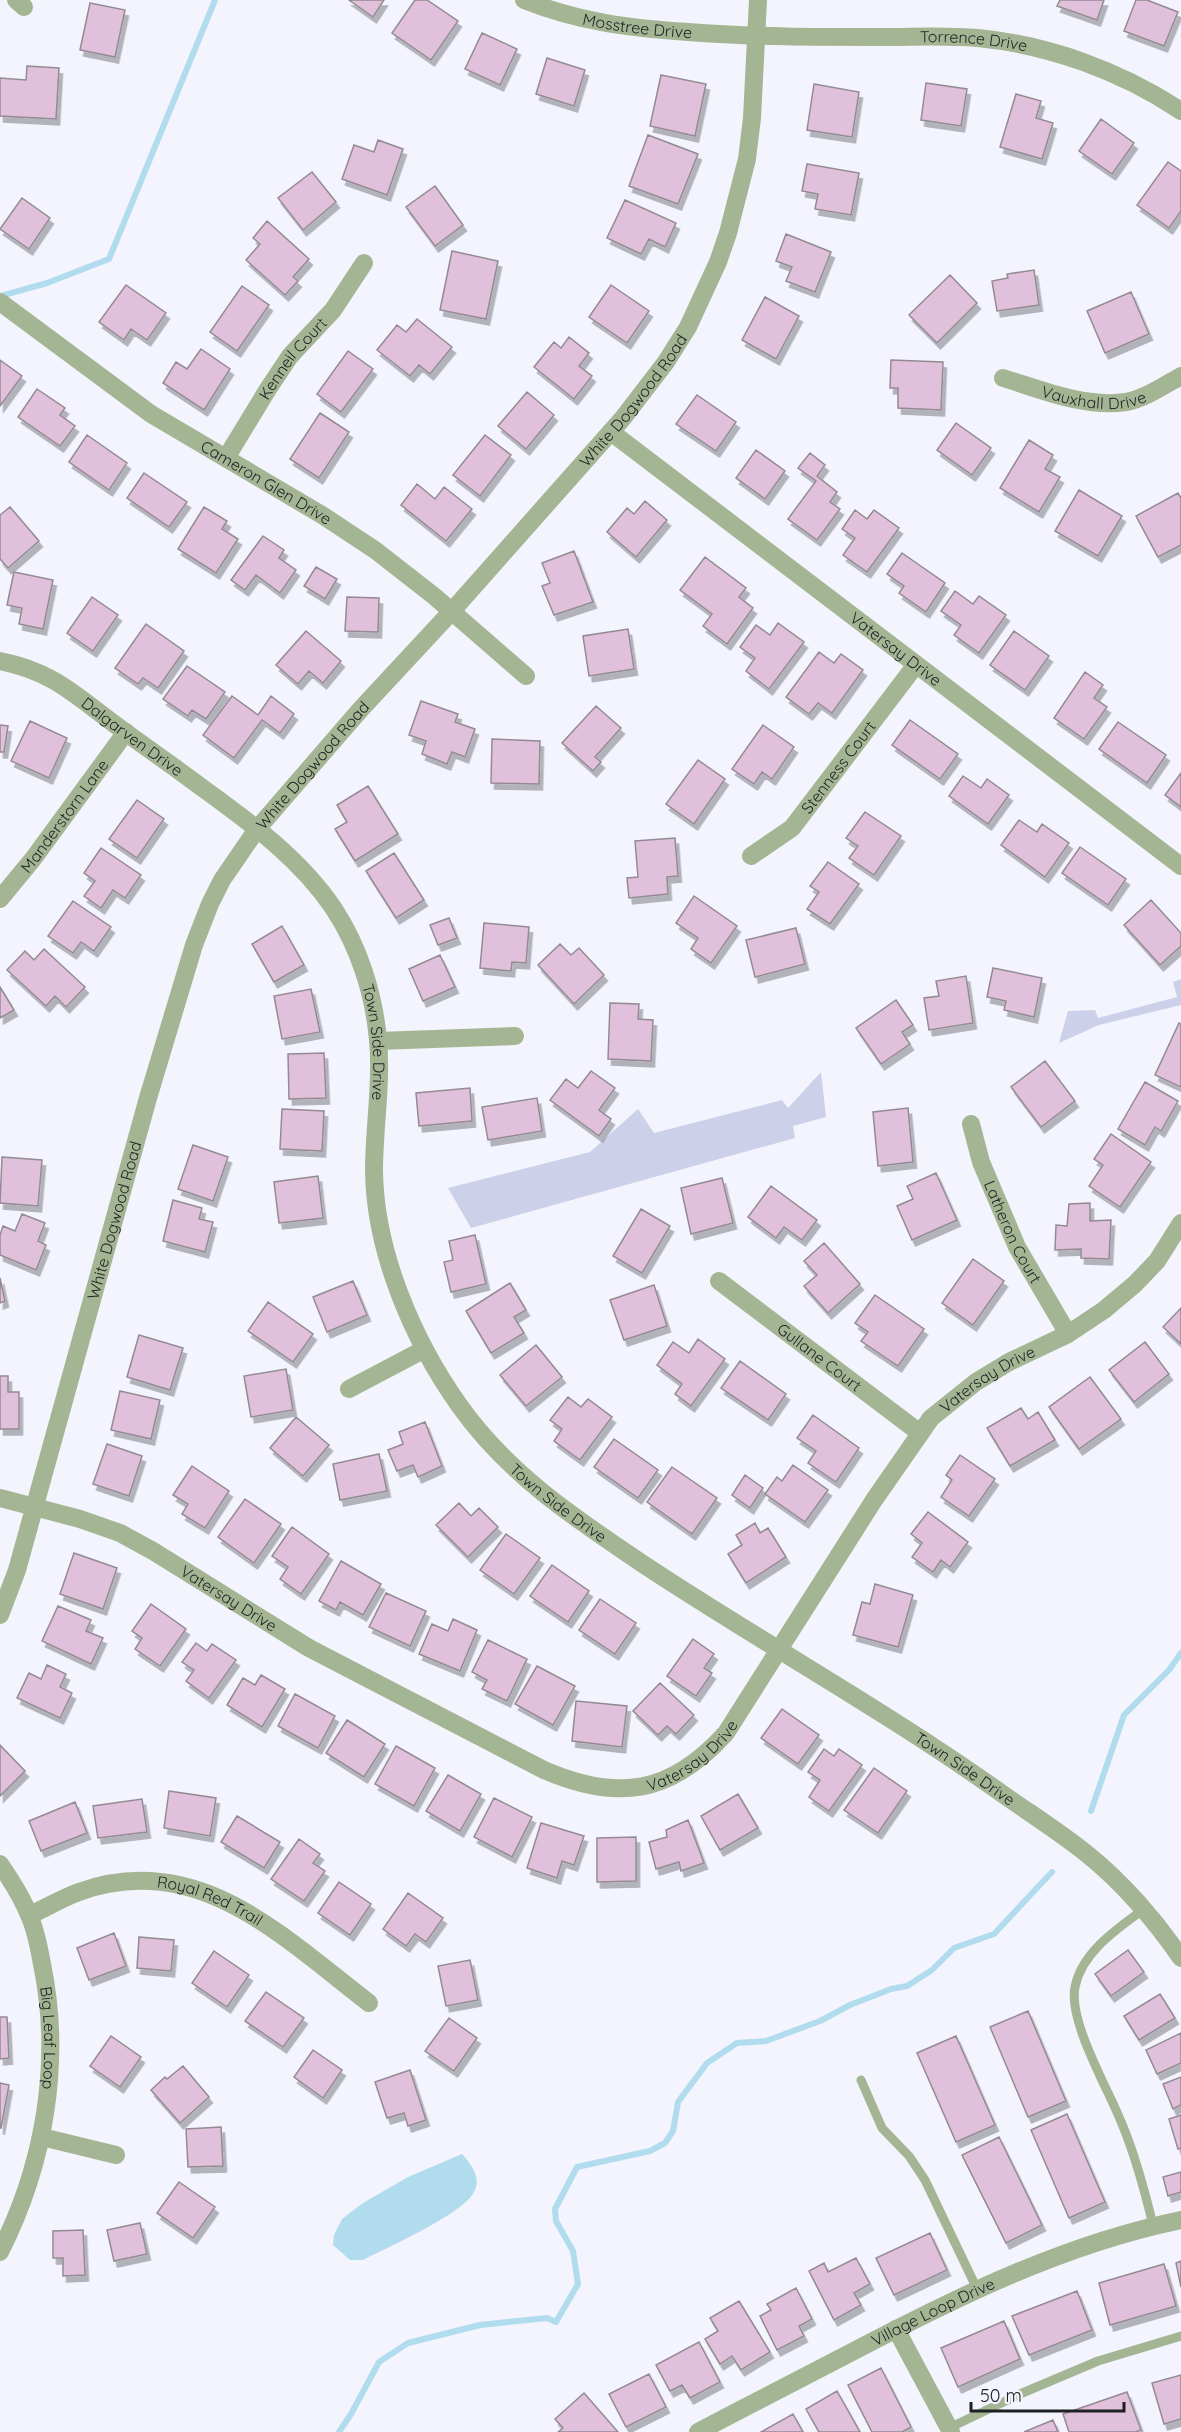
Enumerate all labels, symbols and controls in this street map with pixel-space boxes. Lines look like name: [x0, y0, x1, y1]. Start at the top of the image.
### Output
street label: Mosstree Drive: [581, 9, 693, 42]
street label: Torrence Drive: [920, 26, 1029, 56]
street label: Kenneil Court: [254, 313, 331, 403]
street label: White Dogwood Road: [575, 330, 691, 471]
street label: Vauxhall Drive: [1039, 381, 1149, 413]
street label: Cameron Glen Drive: [197, 436, 336, 529]
street label: Vatersay Drive: [846, 608, 946, 690]
street label: Dalgarven Drive: [78, 693, 187, 780]
street label: White Dogwood Road: [251, 697, 373, 833]
street label: Stenness Court: [797, 717, 880, 818]
street label: Manderstorn Lane: [16, 755, 113, 877]
street label: Town Side Drive: [358, 982, 389, 1101]
street label: White Dogwood Road: [83, 1139, 146, 1302]
street label: Latheron Court: [980, 1177, 1046, 1287]
street label: Gullane Court: [773, 1319, 866, 1395]
street label: Vatersay Drive: [935, 1341, 1038, 1417]
street label: Town Side Drive: [506, 1459, 611, 1547]
street label: Vatersay Drive: [177, 1561, 281, 1636]
street label: Vatersay Drive: [644, 1716, 742, 1795]
street label: Town Side Drive: [911, 1727, 1019, 1810]
street label: Royal Red Trail: [156, 1871, 267, 1930]
street label: Big Leaf Loop: [36, 1985, 60, 2090]
street label: Village Loop Drive: [868, 2273, 998, 2350]
scale bar: [971, 2375, 1124, 2413]
text: 50 m: [980, 2384, 1022, 2407]

